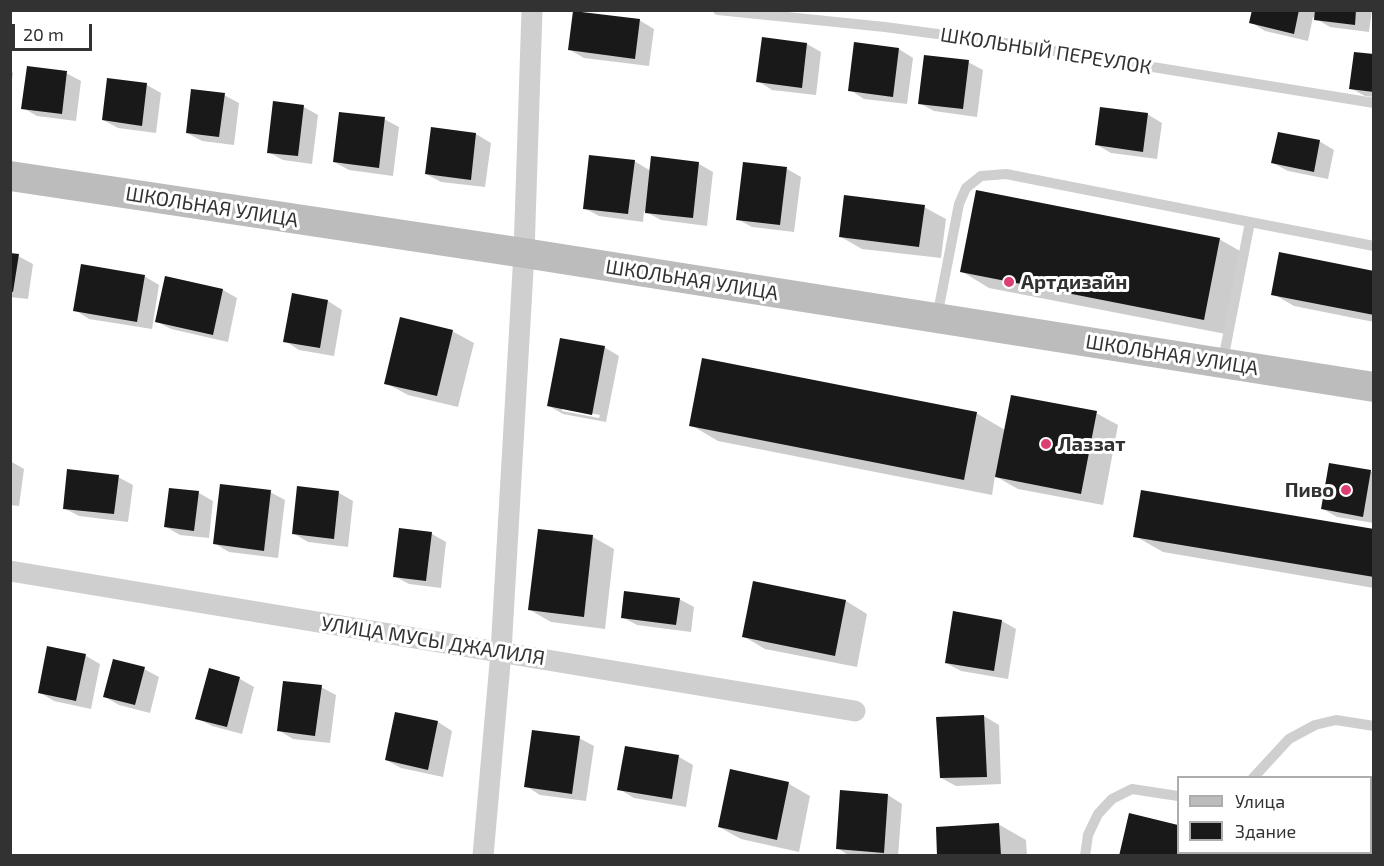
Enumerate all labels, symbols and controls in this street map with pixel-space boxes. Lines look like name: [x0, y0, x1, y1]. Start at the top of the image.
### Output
scale bar: [15, 12, 94, 50]
street label: ШКОЛЬНЫЙ ПЕРЕУЛОК: [939, 22, 1153, 80]
text: 20 m: [23, 23, 64, 45]
street label: ШКОЛЬНАЯ УЛИЦА: [124, 182, 300, 232]
street label: ШКОЛЬНАЯ УЛИЦА: [604, 255, 780, 305]
place label: Артдизайн: [1021, 270, 1127, 294]
marker: Артдизайн: [1002, 275, 1016, 289]
street label: ШКОЛЬНАЯ УЛИЦА: [1084, 330, 1260, 380]
place label: Лаззат: [1058, 432, 1125, 456]
marker: Лаззат: [1039, 437, 1053, 451]
place label: Пиво: [1285, 478, 1334, 502]
marker: Пиво: [1339, 483, 1353, 497]
street label: УЛИЦА МУСЫ ДЖАЛИЛЯ: [320, 611, 546, 671]
legend: [1177, 776, 1372, 854]
text: Улица: [1235, 790, 1285, 812]
text: Здание: [1235, 820, 1296, 842]

